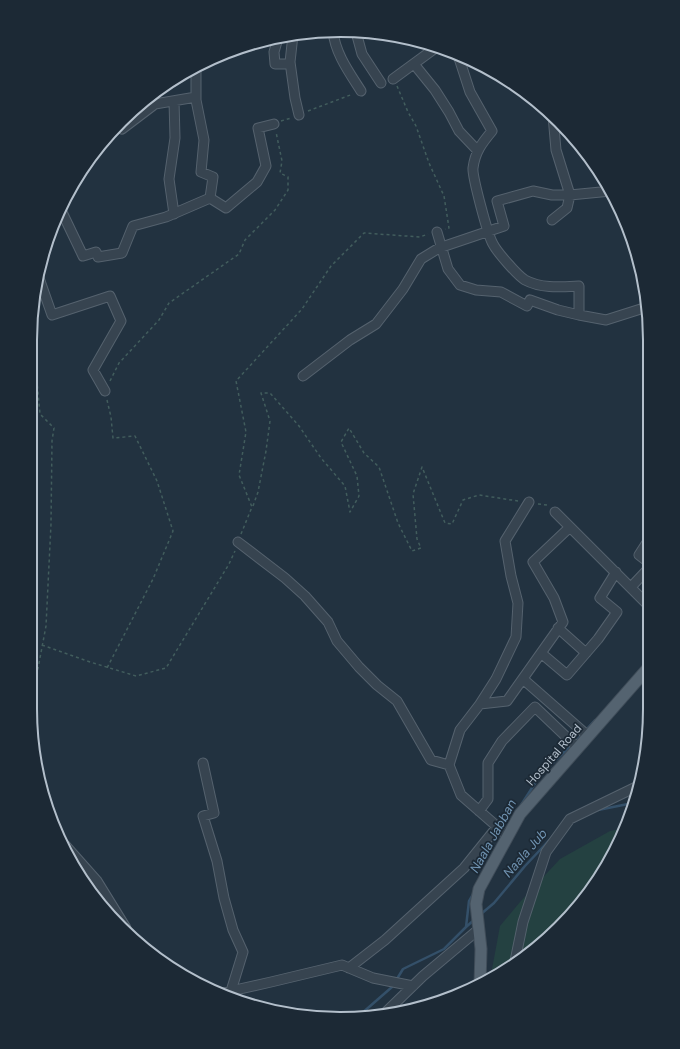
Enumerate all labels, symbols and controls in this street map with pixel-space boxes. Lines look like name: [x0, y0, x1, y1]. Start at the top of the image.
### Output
street label: Hospital Road: [523, 721, 585, 789]
water label: Naala Jabban: [466, 796, 520, 876]
water label: Naala Jub: [499, 825, 551, 881]

